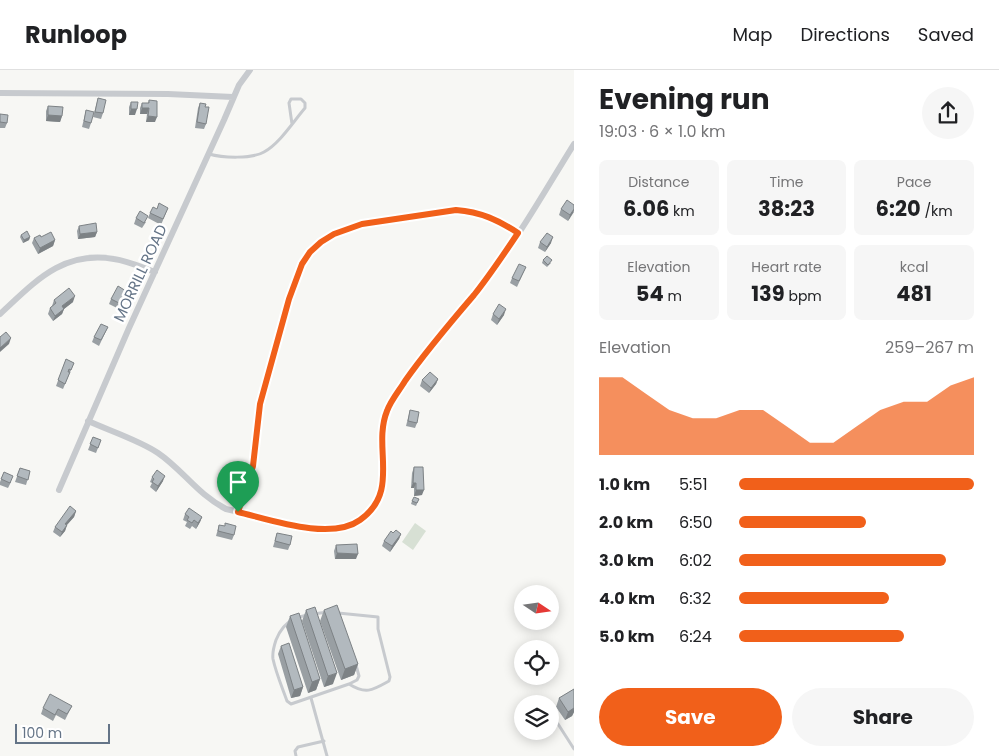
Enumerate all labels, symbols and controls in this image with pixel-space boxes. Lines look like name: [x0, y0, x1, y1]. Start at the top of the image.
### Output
text: Runloop: [25, 18, 127, 51]
text: Map: [733, 22, 772, 47]
text: Directions: [800, 22, 890, 47]
text: Saved: [918, 22, 974, 47]
text: Evening run: [599, 80, 770, 119]
button: share: [922, 87, 974, 139]
text: 19:03 · 6 × 1.0 km: [599, 120, 726, 143]
text: Distance: [628, 172, 690, 192]
text: Time: [769, 172, 804, 192]
text: Pace: [897, 172, 932, 192]
text: 6.06: [623, 194, 669, 223]
text: 38:23: [758, 194, 815, 223]
text: 6:20: [876, 194, 921, 223]
text: km: [669, 201, 695, 221]
text: /km: [921, 201, 953, 221]
street label: MORRILL ROAD: [108, 221, 172, 325]
text: Elevation: [627, 257, 690, 277]
text: Heart rate: [751, 257, 822, 277]
text: kcal: [900, 257, 928, 277]
text: 54: [636, 279, 664, 308]
text: 139: [751, 279, 785, 308]
text: 481: [896, 279, 932, 308]
text: m: [664, 286, 682, 306]
text: bpm: [785, 286, 822, 306]
text: Elevation: [599, 336, 671, 359]
text: 259–267 m: [885, 336, 974, 359]
pin: [217, 461, 259, 512]
icon: arrive: [224, 468, 252, 496]
text: 1.0 km: [599, 473, 650, 496]
text: 5:51: [679, 473, 708, 496]
text: 2.0 km: [599, 511, 653, 534]
text: 6:50: [679, 511, 713, 534]
text: 3.0 km: [599, 549, 654, 572]
text: 6:02: [679, 549, 712, 572]
north arrow: [514, 585, 559, 630]
map controls: [514, 585, 559, 740]
text: 4.0 km: [599, 587, 655, 610]
text: 6:32: [679, 587, 711, 610]
text: 5.0 km: [599, 625, 655, 648]
text: 6:24: [679, 625, 712, 648]
button: locate: [514, 640, 559, 685]
button: Save: [599, 688, 782, 746]
button: Share: [792, 688, 974, 746]
button: layers: [514, 695, 559, 740]
scale bar: [15, 721, 110, 744]
text: 100 m: [22, 723, 62, 743]

